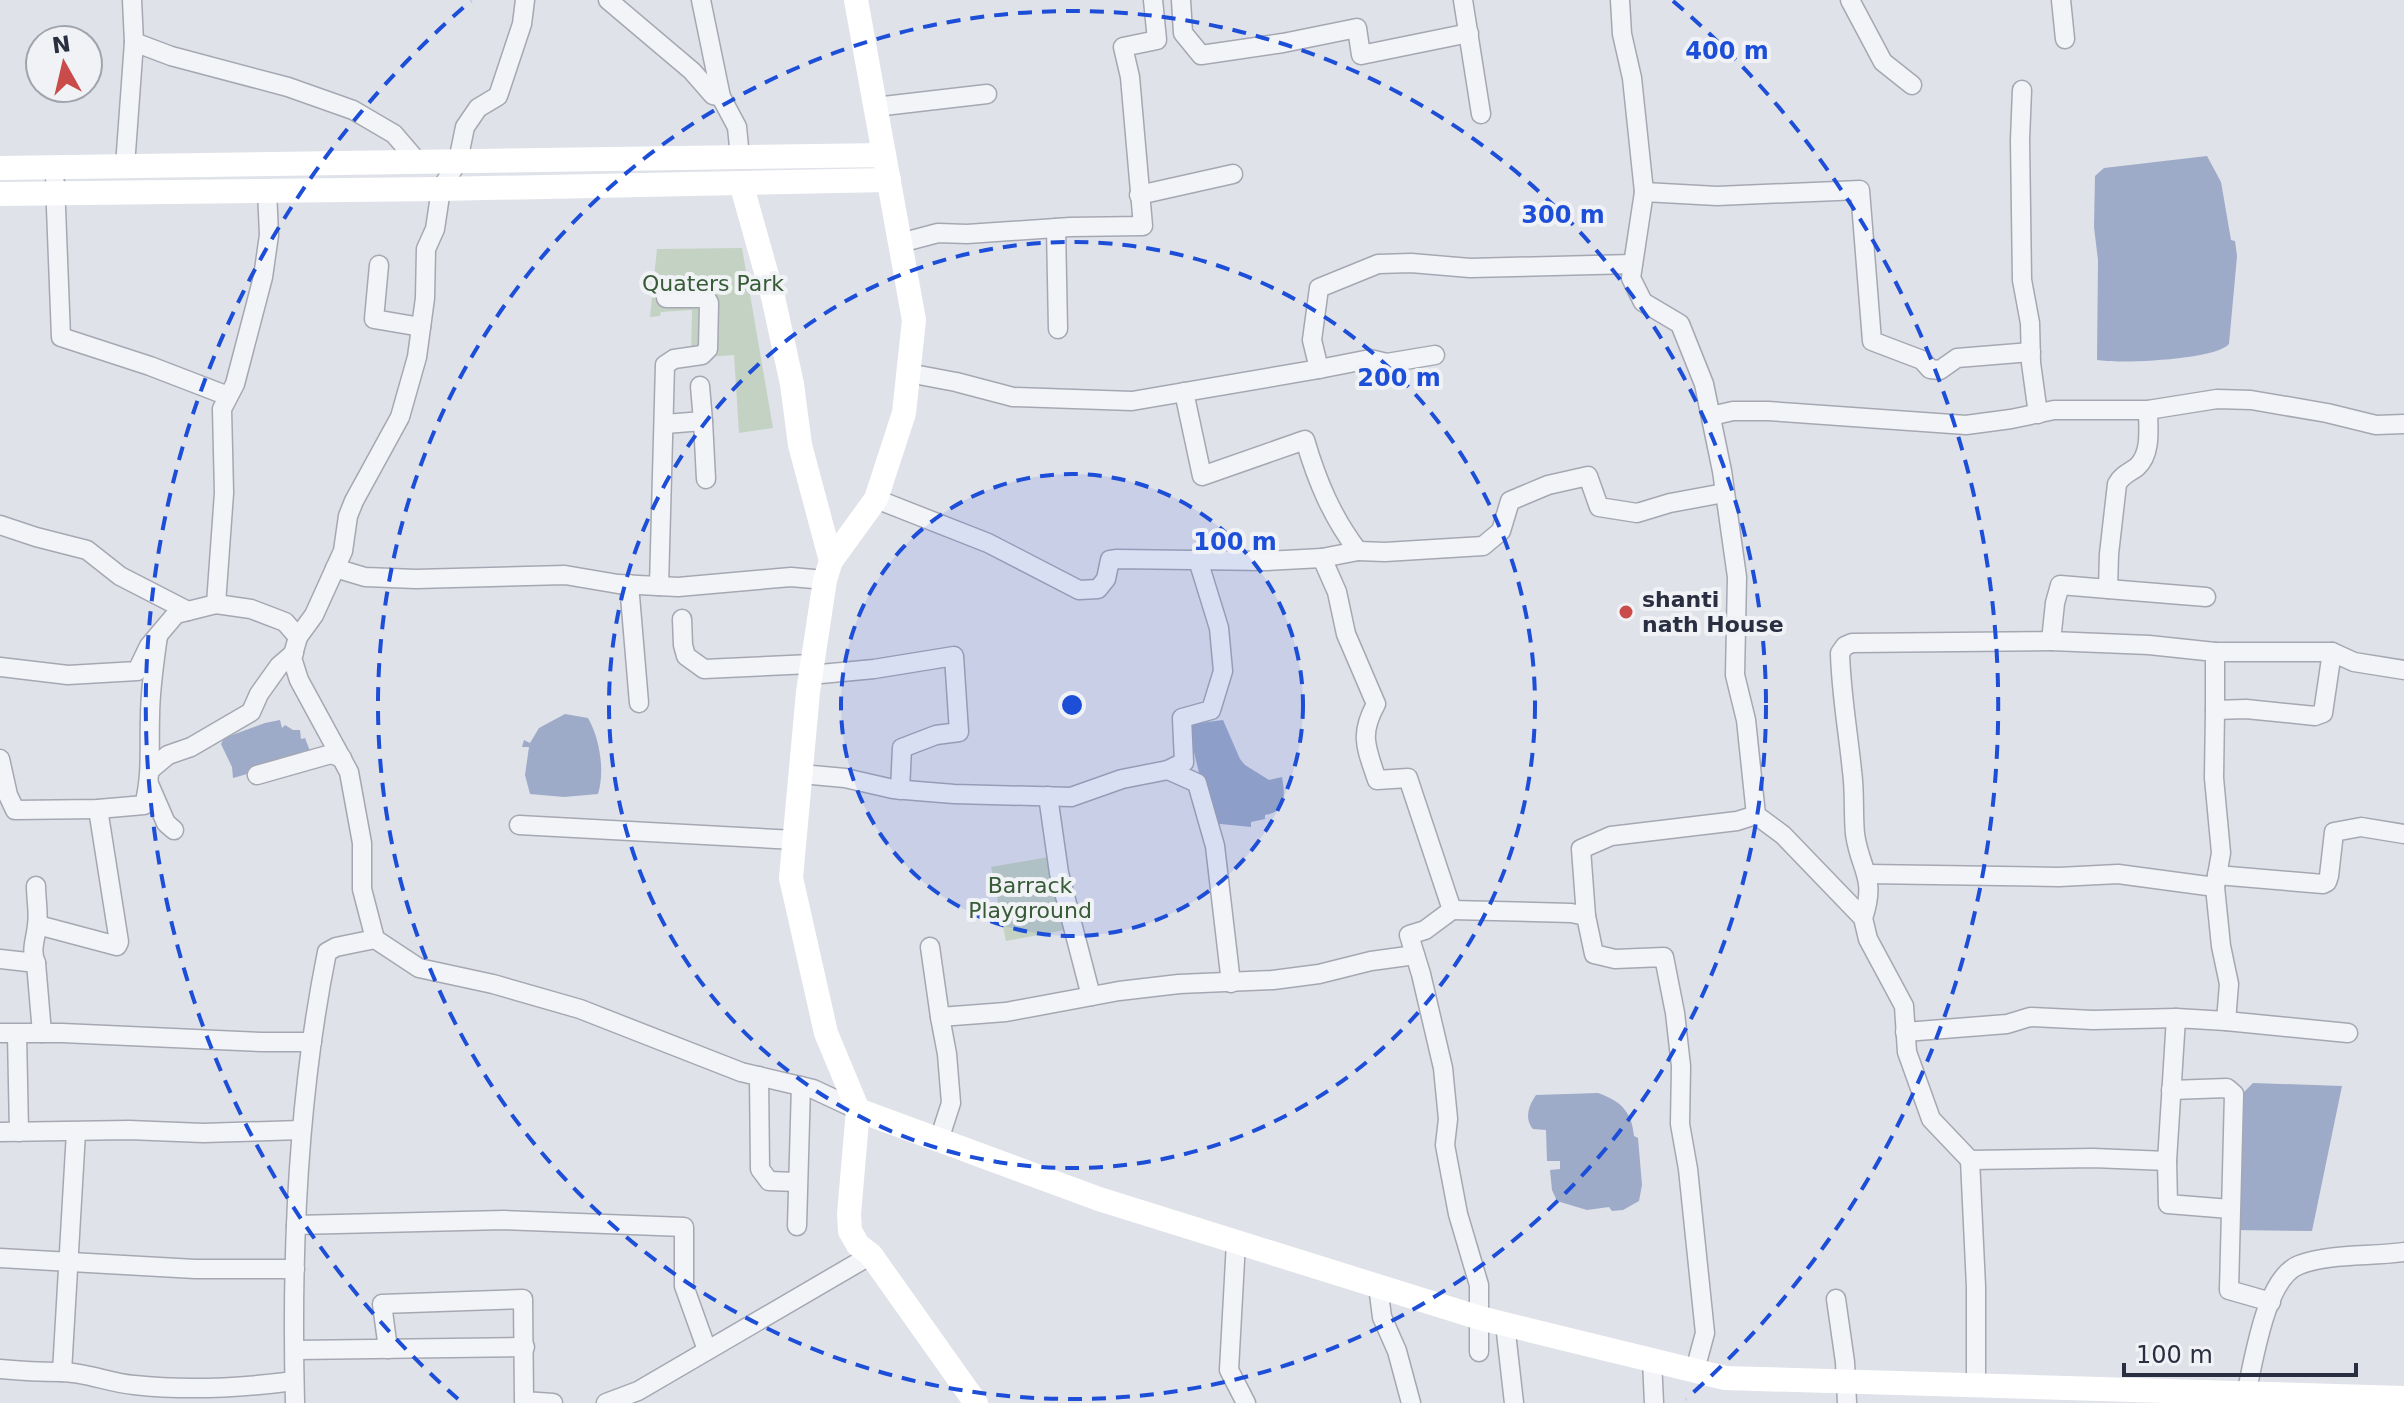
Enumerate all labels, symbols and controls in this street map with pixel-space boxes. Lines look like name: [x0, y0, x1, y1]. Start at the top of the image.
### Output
north arrow: [24, 24, 104, 104]
text: N: [50, 31, 72, 58]
text: 400 m: [1685, 37, 1769, 65]
text: 300 m: [1521, 201, 1605, 229]
park label: Quaters Park: [642, 271, 784, 296]
text: 200 m: [1357, 364, 1441, 392]
text: 100 m: [1193, 528, 1277, 556]
place label: shanti nath House: [1642, 587, 1784, 637]
marker: shanti nath House: [1617, 603, 1635, 621]
centre of rings: [1058, 691, 1086, 719]
park label: Barrack Playground: [968, 873, 1092, 923]
scale bar: [2124, 1327, 2356, 1377]
text: 100 m: [2136, 1341, 2213, 1369]

